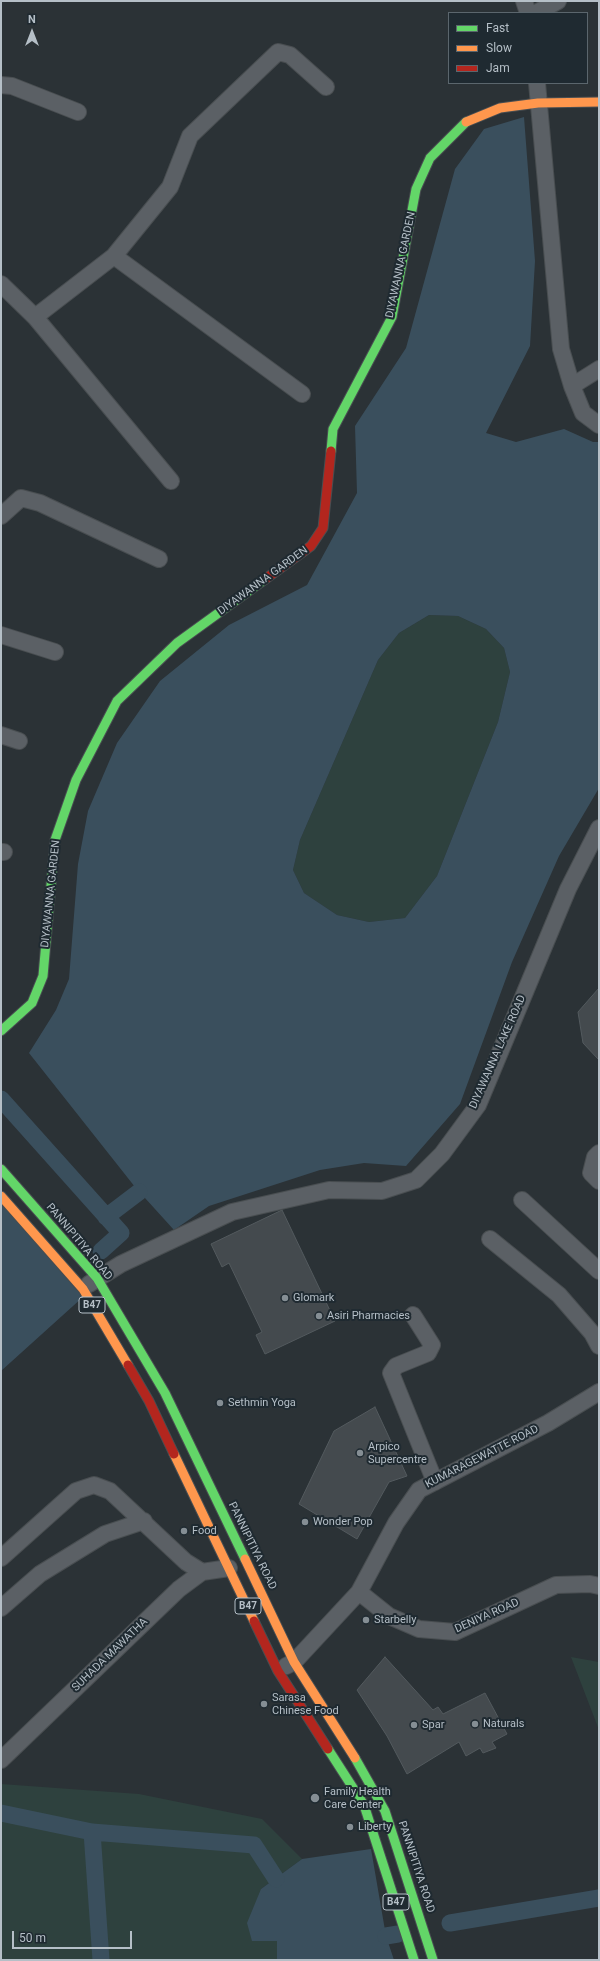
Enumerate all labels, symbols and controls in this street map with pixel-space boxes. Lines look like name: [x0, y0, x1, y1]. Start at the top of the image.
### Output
north arrow: [12, 12, 52, 52]
legend: [448, 12, 588, 84]
text: N: [28, 13, 36, 26]
text: Fast: [486, 21, 509, 35]
text: Slow: [486, 41, 512, 55]
text: Jam: [486, 61, 510, 75]
street label: DIYAWANNA GARDEN: [383, 211, 419, 319]
street label: DIYAWANNA GARDEN: [215, 544, 311, 618]
street label: DIYAWANNA GARDEN: [39, 840, 63, 948]
street label: DIYAWANNA LAKE ROAD: [467, 993, 529, 1111]
street label: PANNIPITIYA ROAD: [43, 1201, 115, 1283]
place label: Glomark: [293, 1291, 334, 1305]
marker: Glomark: [280, 1293, 290, 1303]
road number: B47: [79, 1297, 105, 1313]
place label: Asiri Pharmacies: [327, 1309, 410, 1323]
marker: Asiri Pharmacies: [314, 1311, 324, 1321]
place label: Sethmin Yoga: [228, 1396, 296, 1410]
marker: Sethmin Yoga: [215, 1398, 225, 1408]
street label: KUMARAGEWATTE ROAD: [423, 1423, 541, 1491]
place label: Arpico Supercentre: [368, 1440, 427, 1466]
marker: Arpico Supercentre: [355, 1448, 365, 1458]
street label: PANNIPITIYA ROAD: [225, 1500, 279, 1592]
place label: Wonder Pop: [313, 1515, 373, 1529]
marker: Wonder Pop: [300, 1517, 310, 1527]
place label: Food: [192, 1524, 217, 1538]
marker: Food: [179, 1526, 189, 1536]
street label: DENIYA ROAD: [453, 1596, 521, 1636]
road number: B47: [235, 1598, 261, 1614]
place label: Starbelly: [374, 1613, 416, 1627]
marker: Starbelly: [361, 1615, 371, 1625]
street label: SUHADA MAWATHA: [69, 1616, 151, 1694]
place label: Sarasa Chinese Food: [272, 1691, 339, 1717]
marker: Sarasa Chinese Food: [259, 1699, 269, 1709]
place label: Naturals: [483, 1717, 524, 1731]
place label: Spar: [422, 1718, 444, 1732]
marker: Naturals: [470, 1719, 480, 1729]
marker: Spar: [409, 1720, 419, 1730]
place label: Family Health Care Center: [324, 1785, 391, 1811]
marker: Family Health Care Center: [309, 1792, 321, 1804]
street label: PANNIPITIYA ROAD: [395, 1819, 437, 1915]
place label: Liberty: [358, 1820, 391, 1834]
marker: Liberty: [345, 1822, 355, 1832]
road number: B47: [383, 1894, 409, 1910]
scale bar: [14, 1923, 134, 1949]
text: 50 m: [19, 1931, 46, 1945]

